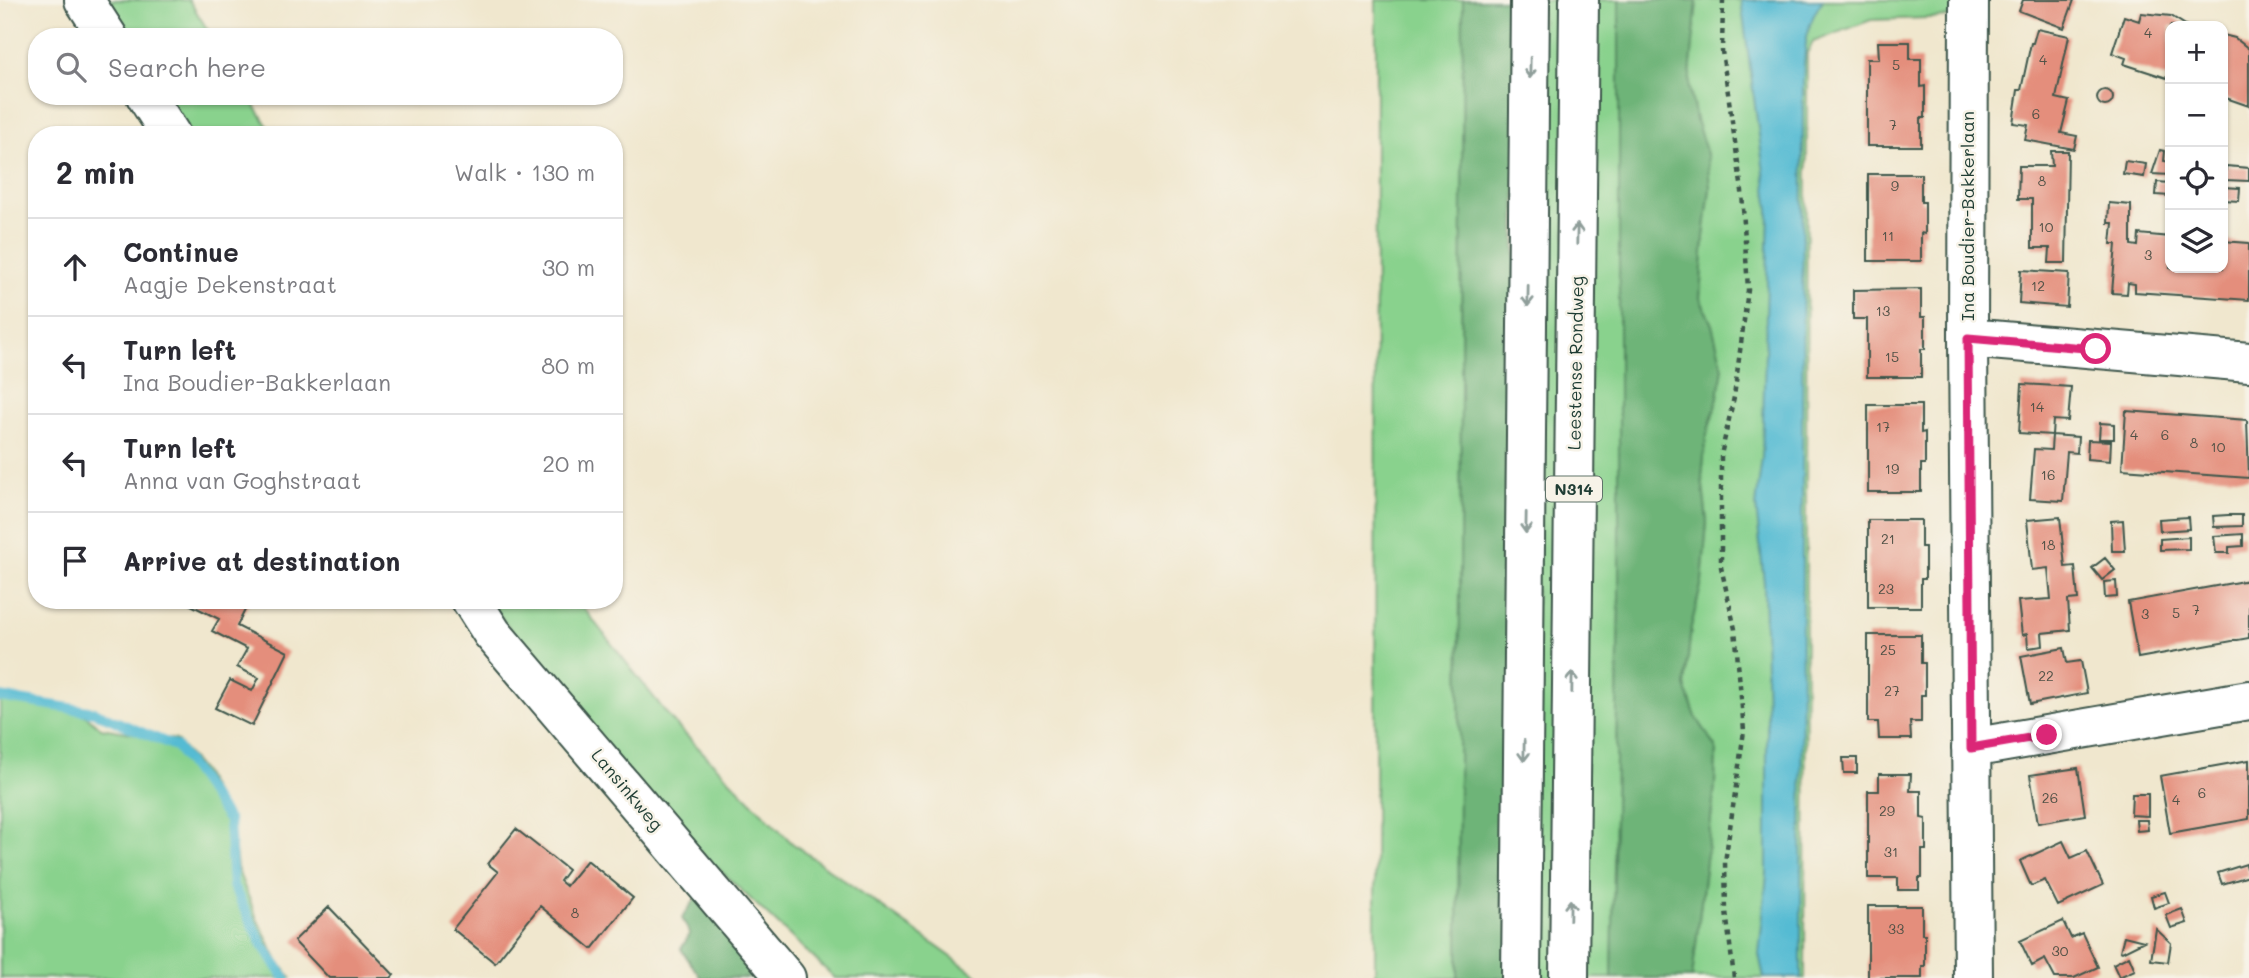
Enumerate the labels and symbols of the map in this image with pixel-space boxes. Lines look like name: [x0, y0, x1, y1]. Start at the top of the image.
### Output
house number: 4: [2144, 23, 2153, 42]
house number: 4: [2039, 50, 2048, 69]
house number: 5: [1892, 55, 1900, 74]
one-way arrow: [1523, 56, 1537, 79]
house number: 6: [2032, 104, 2040, 123]
street label: Ina Boudier-Bakkerlaan: [1955, 111, 1979, 321]
house number: 7: [1889, 115, 1897, 134]
house number: 8: [2038, 171, 2046, 190]
house number: 9: [1891, 176, 1899, 195]
house number: 10: [2039, 217, 2054, 236]
one-way arrow: [1570, 223, 1584, 246]
house number: 11: [1882, 226, 1894, 245]
house number: 3: [2144, 245, 2152, 264]
street label: Leestense Rondweg: [1561, 276, 1589, 450]
house number: 12: [2031, 276, 2045, 295]
one-way arrow: [1521, 284, 1535, 307]
house number: 13: [1876, 301, 1890, 320]
route start: [2080, 333, 2111, 364]
house number: 15: [1885, 347, 1899, 366]
house number: 14: [2030, 397, 2045, 416]
house number: 17: [1876, 417, 1890, 436]
house number: 4: [2130, 425, 2139, 444]
house number: 6: [2161, 425, 2169, 444]
house number: 8: [2190, 433, 2198, 452]
house number: 10: [2211, 437, 2226, 456]
house number: 19: [1885, 459, 1899, 478]
house number: 16: [2041, 465, 2055, 484]
road number: N314: [1546, 476, 1602, 502]
one-way arrow: [1519, 511, 1533, 534]
house number: 21: [1881, 529, 1895, 548]
house number: 18: [2041, 535, 2055, 554]
house number: 23: [1878, 579, 1894, 598]
house number: 7: [2192, 600, 2200, 619]
house number: 5: [2172, 603, 2180, 622]
house number: 3: [2141, 604, 2149, 623]
house number: 25: [1880, 640, 1896, 659]
house number: 22: [2038, 666, 2054, 685]
one-way arrow: [1566, 671, 1579, 694]
house number: 27: [1884, 681, 1900, 700]
route end: [2031, 719, 2062, 750]
one-way arrow: [1517, 739, 1530, 762]
street label: Lansinkweg: [586, 743, 669, 835]
house number: 6: [2198, 783, 2206, 802]
house number: 26: [2042, 788, 2058, 807]
house number: 4: [2172, 790, 2181, 809]
house number: 29: [1879, 801, 1895, 820]
house number: 31: [1884, 842, 1898, 861]
one-way arrow: [1563, 899, 1577, 922]
house number: 8: [571, 903, 579, 922]
house number: 33: [1888, 919, 1904, 938]
house number: 30: [2052, 941, 2069, 960]

